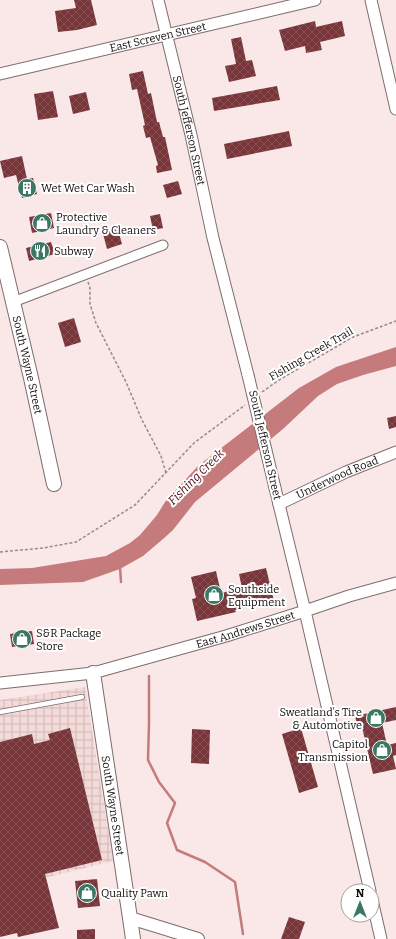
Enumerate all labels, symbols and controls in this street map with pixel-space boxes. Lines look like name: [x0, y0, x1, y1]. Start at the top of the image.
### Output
street label: East Screven Street: [108, 19, 207, 55]
street label: South Jefferson Street: [170, 74, 208, 186]
building icon: Wet Wet Car Wash: [16, 177, 38, 199]
place label: Wet Wet Car Wash: [41, 182, 135, 195]
place label: Protective Laundry & Cleaners: [56, 211, 156, 237]
shop icon: Protective Laundry & Cleaners: [31, 212, 53, 234]
restaurant icon: Subway: [29, 240, 51, 262]
place label: Subway: [54, 245, 94, 258]
street label: South Wayne Street: [10, 314, 45, 415]
street label: Fishing Creek Trail: [267, 325, 355, 383]
street label: South Jefferson Street: [246, 389, 284, 501]
water label: Fishing Creek: [165, 446, 227, 508]
street label: Underwood Road: [294, 453, 380, 501]
place label: Southside Equipment: [228, 583, 285, 609]
shop icon: Southside Equipment: [203, 584, 225, 606]
street label: East Andrews Street: [194, 608, 296, 651]
place label: S&R Package Store: [36, 627, 101, 653]
shop icon: S&R Package Store: [11, 628, 33, 650]
place label: Sweatland's Tire & Automotive: [279, 706, 362, 732]
shop icon: Sweatland's Tire & Automotive: [365, 707, 387, 729]
place label: Capitol Transmission: [298, 738, 368, 764]
shop icon: Capitol Transmission: [371, 739, 393, 761]
street label: South Wayne Street: [99, 755, 127, 856]
shop icon: Quality Pawn: [76, 882, 98, 904]
north arrow: [340, 883, 380, 923]
place label: Quality Pawn: [101, 887, 168, 900]
text: N: [356, 887, 365, 900]

